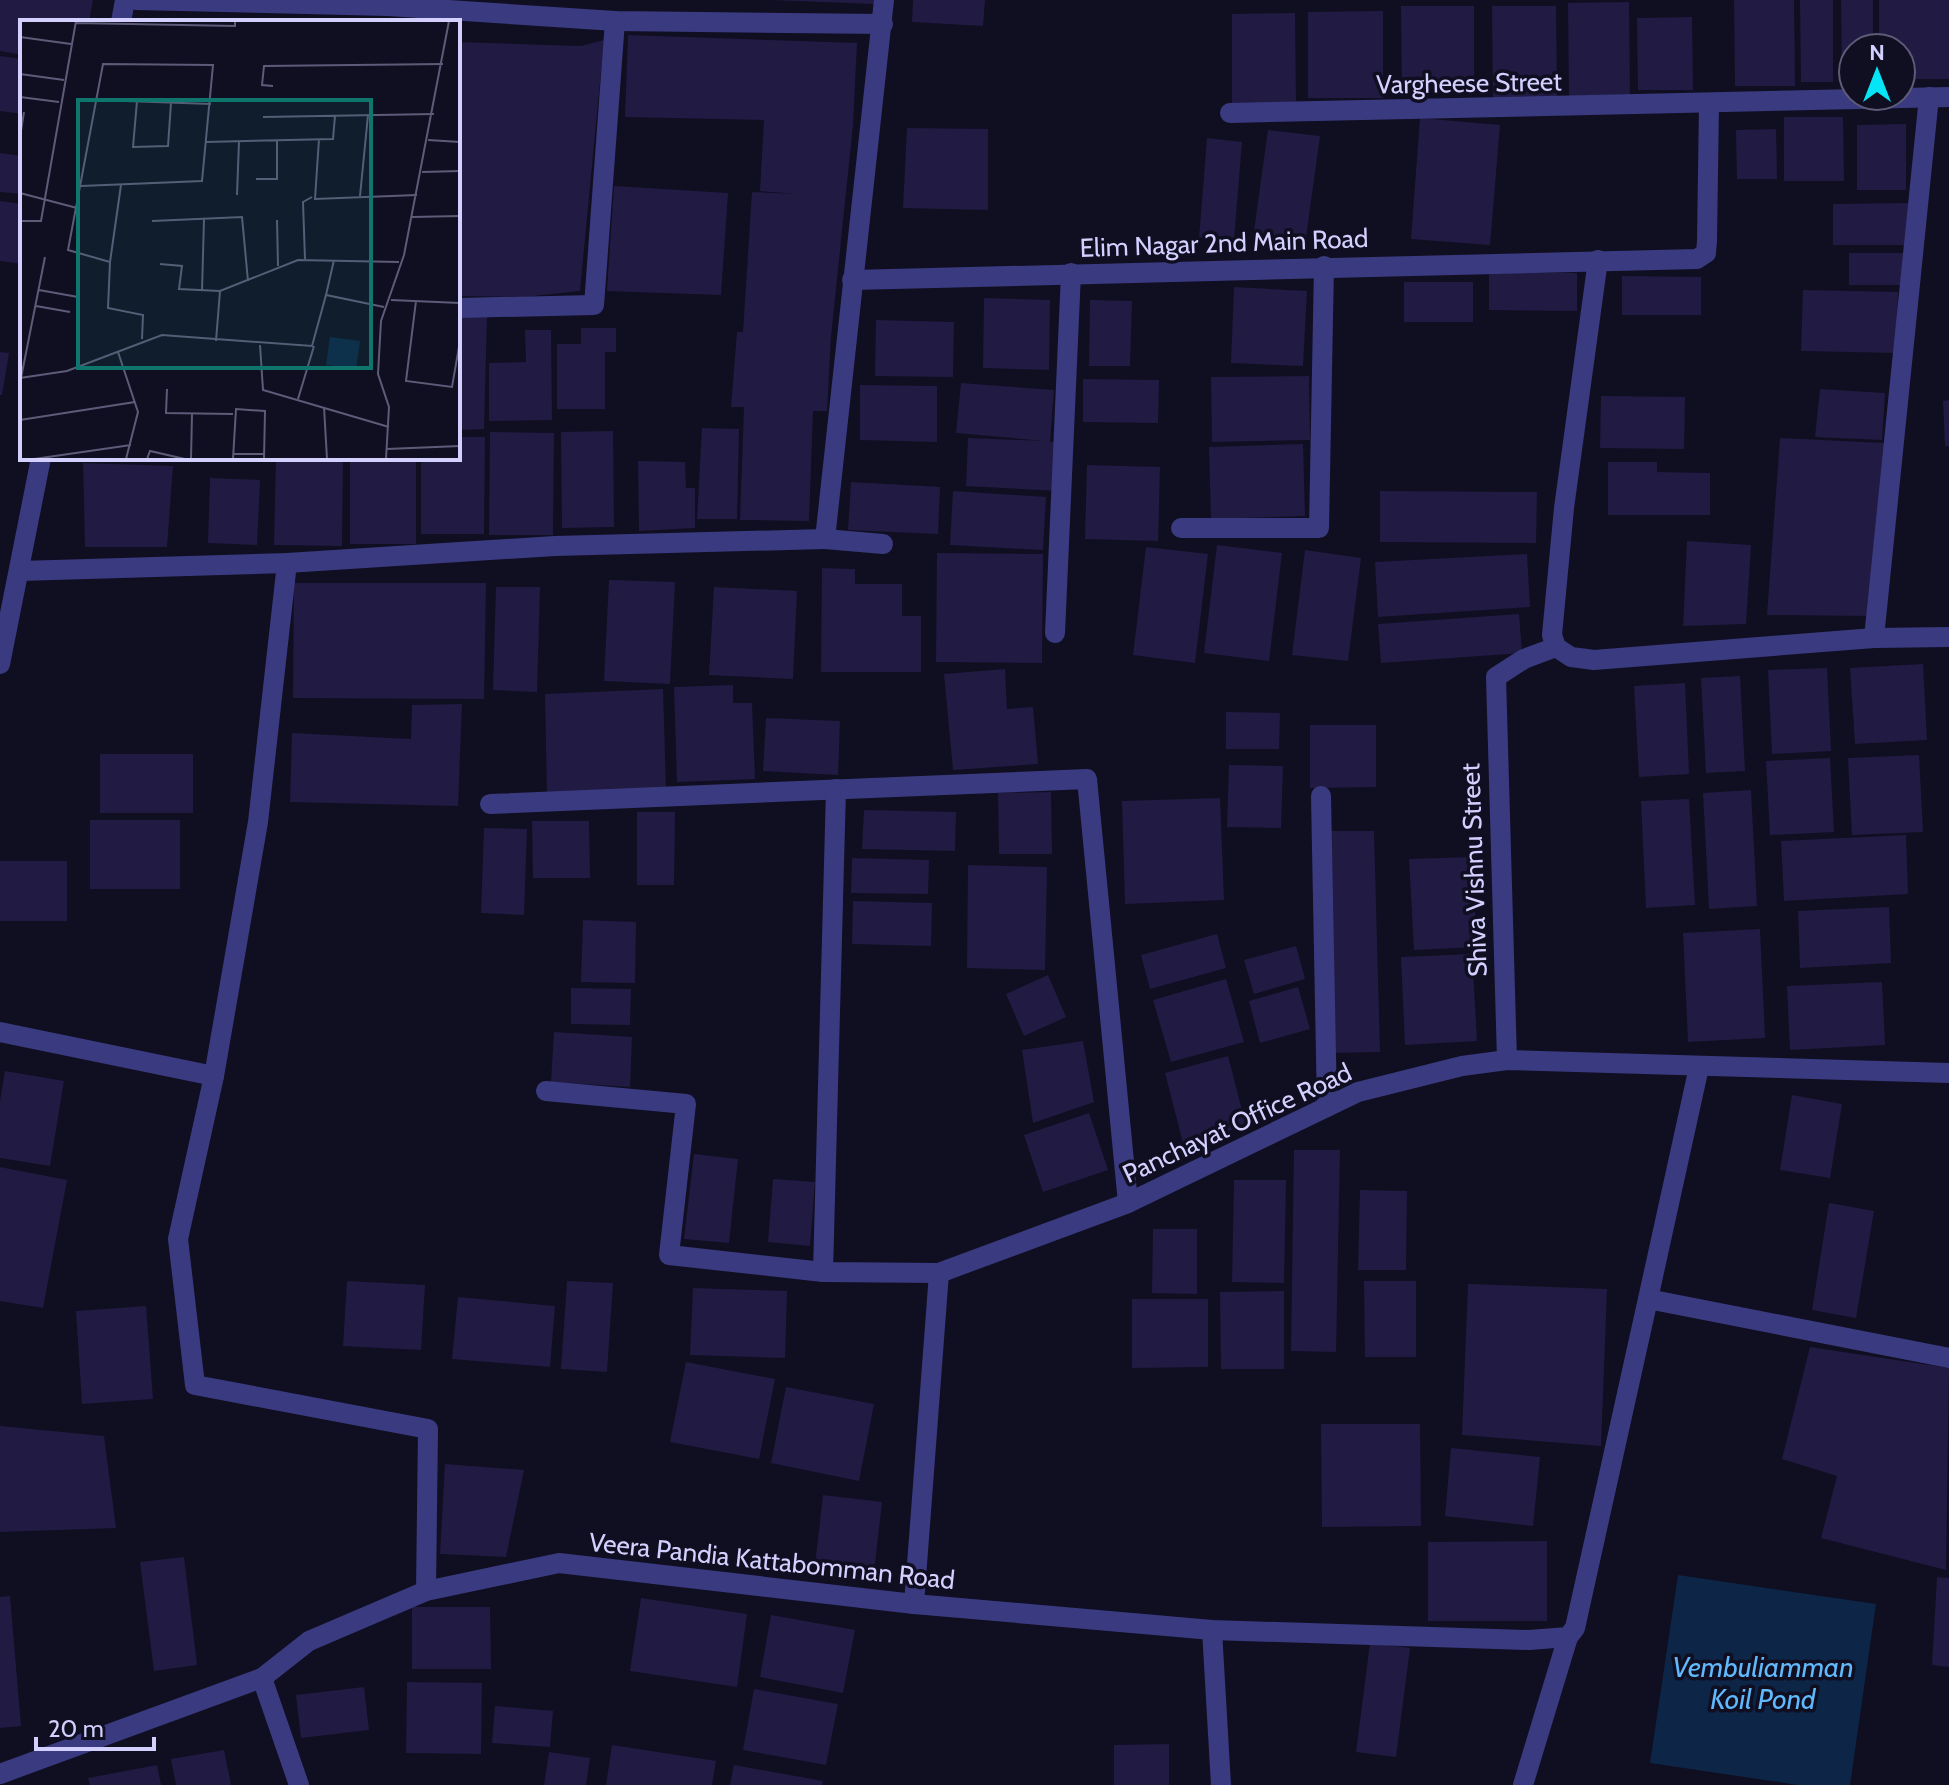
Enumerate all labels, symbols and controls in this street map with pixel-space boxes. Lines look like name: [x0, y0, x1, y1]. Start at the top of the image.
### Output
inset map: [20, 20, 460, 460]
north arrow: [1837, 32, 1917, 112]
text: N: [1869, 39, 1885, 66]
street label: Vargheese Street: [1376, 65, 1562, 101]
street label: Elim Nagar 2nd Main Road: [1079, 222, 1369, 264]
street label: Shiva Vishnu Street: [1454, 762, 1494, 977]
street label: Panchayat Office Road: [1117, 1056, 1357, 1190]
street label: Veera Pandia Kattabomman Road: [588, 1526, 956, 1596]
water label: Vembuliamman Koil Pond: [1672, 1650, 1854, 1716]
scale bar: [36, 1701, 154, 1751]
text: 20 m: [48, 1714, 104, 1743]

